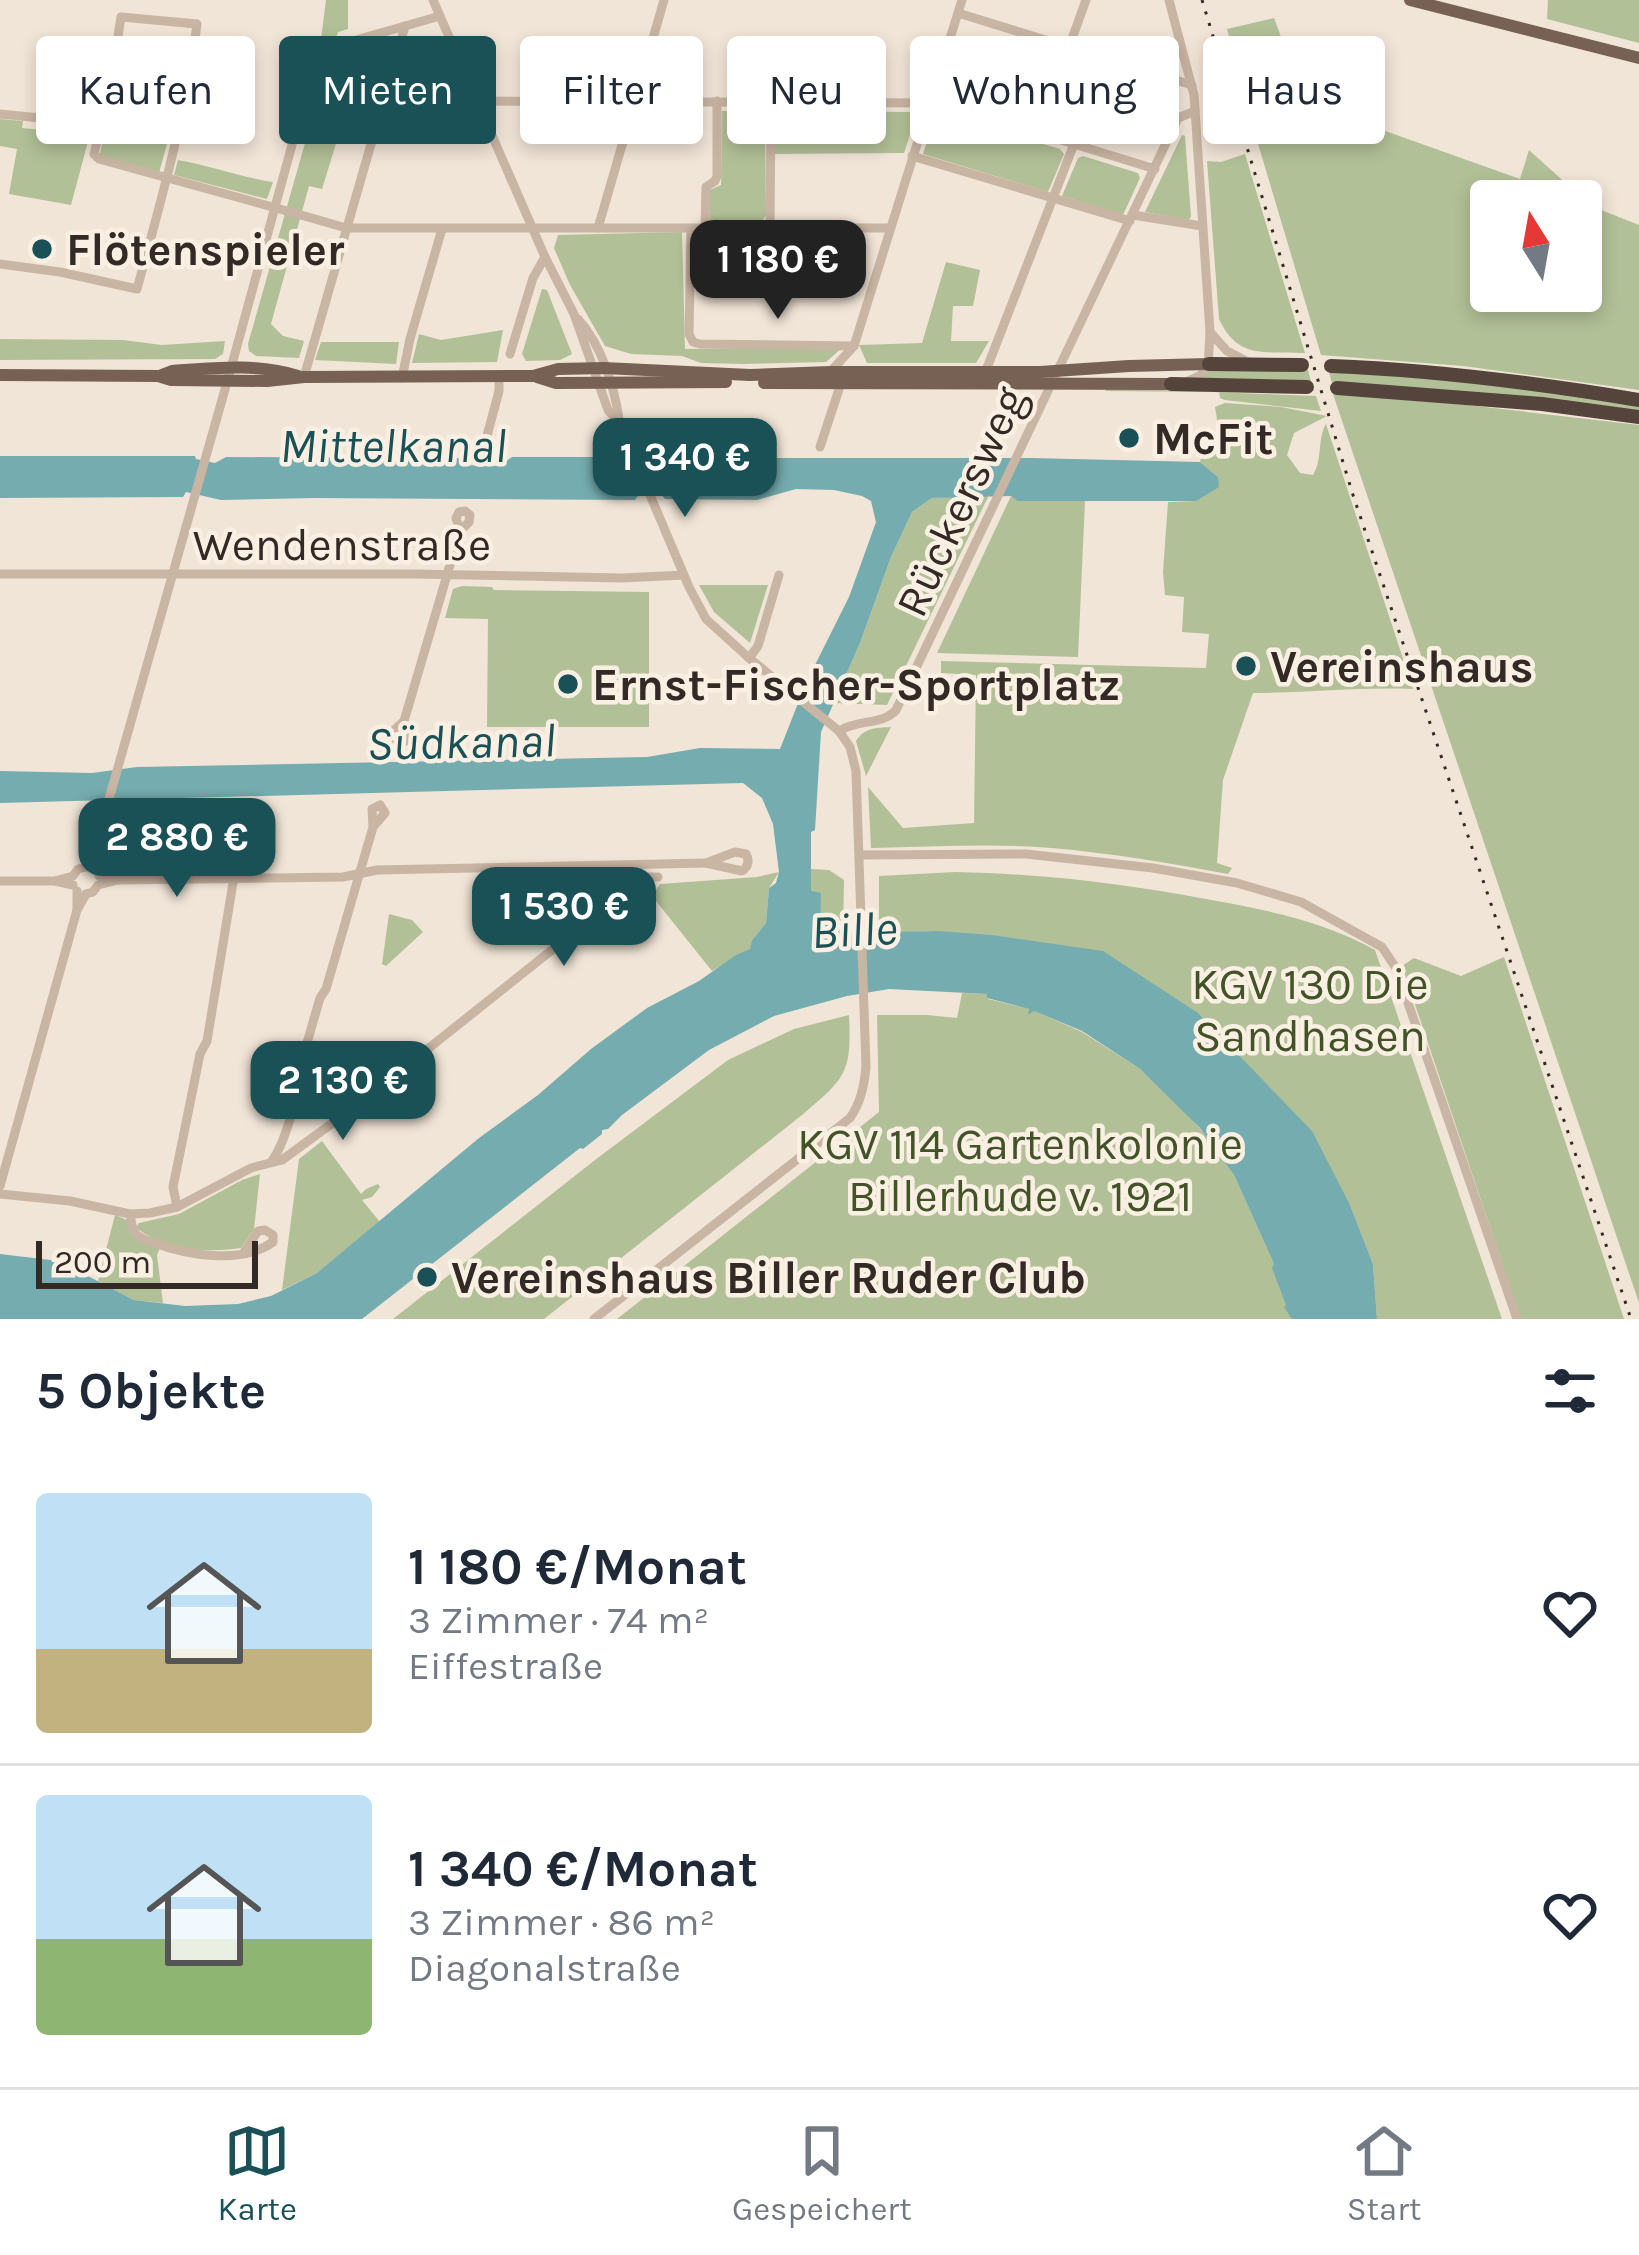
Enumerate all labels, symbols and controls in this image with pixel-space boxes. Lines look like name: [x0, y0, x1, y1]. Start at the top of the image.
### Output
chip: Kaufen: [36, 36, 255, 144]
chip: Mieten: [279, 36, 496, 144]
chip: Filter: [520, 36, 703, 144]
chip: Neu: [727, 36, 886, 144]
chip: Wohnung: [910, 36, 1179, 144]
chip: Haus: [1203, 36, 1385, 144]
north arrow: [1470, 180, 1602, 312]
map controls: [1470, 180, 1602, 312]
pin: 1 180 €: [667, 220, 889, 322]
place label: Flötenspieler: [66, 224, 345, 276]
marker: Flötenspieler: [29, 236, 55, 262]
text: 1 180 €: [717, 236, 839, 282]
street label: Rückersweg: [885, 378, 1038, 625]
place label: McFit: [1153, 413, 1273, 465]
water label: Mittelkanal: [279, 418, 507, 474]
pin: 1 340 €: [574, 418, 796, 520]
marker: McFit: [1116, 425, 1142, 451]
text: 1 340 €: [620, 434, 750, 480]
street label: Wendenstraße: [193, 519, 491, 571]
place label: Vereinshaus: [1270, 641, 1534, 693]
marker: Vereinshaus: [1233, 653, 1259, 679]
place label: Ernst-Fischer-Sportplatz: [592, 659, 1120, 711]
marker: Ernst-Fischer-Sportplatz: [555, 671, 581, 697]
water label: Südkanal: [366, 712, 556, 772]
pin: 2 880 €: [66, 798, 288, 900]
text: 2 880 €: [105, 814, 249, 860]
pin: 1 530 €: [453, 867, 675, 969]
text: 1 530 €: [499, 883, 629, 929]
water label: Bille: [810, 900, 899, 960]
park label: KGV 130 Die Sandhasen: [1191, 958, 1429, 1062]
pin: 2 130 €: [232, 1041, 454, 1143]
text: 2 130 €: [278, 1057, 408, 1103]
park label: KGV 114 Gartenkolonie Billerhude v. 1921: [797, 1118, 1243, 1222]
scale bar: [36, 1235, 258, 1288]
text: 200 m: [54, 1243, 151, 1281]
place label: Vereinshaus Biller Ruder Club: [451, 1252, 1086, 1304]
marker: Vereinshaus Biller Ruder Club: [414, 1264, 440, 1290]
icon: filters: [1537, 1358, 1603, 1424]
text: 5 Objekte: [36, 1361, 266, 1421]
text: 1 180 €/Monat: [408, 1537, 747, 1597]
icon: home: [132, 1541, 276, 1685]
icon: heart: [1537, 1580, 1603, 1646]
text: 3 Zimmer · 74 m²: [408, 1597, 709, 1643]
text: Eiffestraße: [408, 1643, 603, 1689]
text: 1 340 €/Monat: [408, 1839, 758, 1899]
icon: home: [132, 1843, 276, 1987]
icon: heart: [1537, 1882, 1603, 1948]
text: 3 Zimmer · 86 m²: [408, 1899, 715, 1945]
text: Diagonalstraße: [408, 1945, 681, 1991]
tab: Karte: [217, 2118, 297, 2228]
tab: Gespeichert: [732, 2118, 912, 2228]
tab: Start: [1347, 2118, 1422, 2228]

